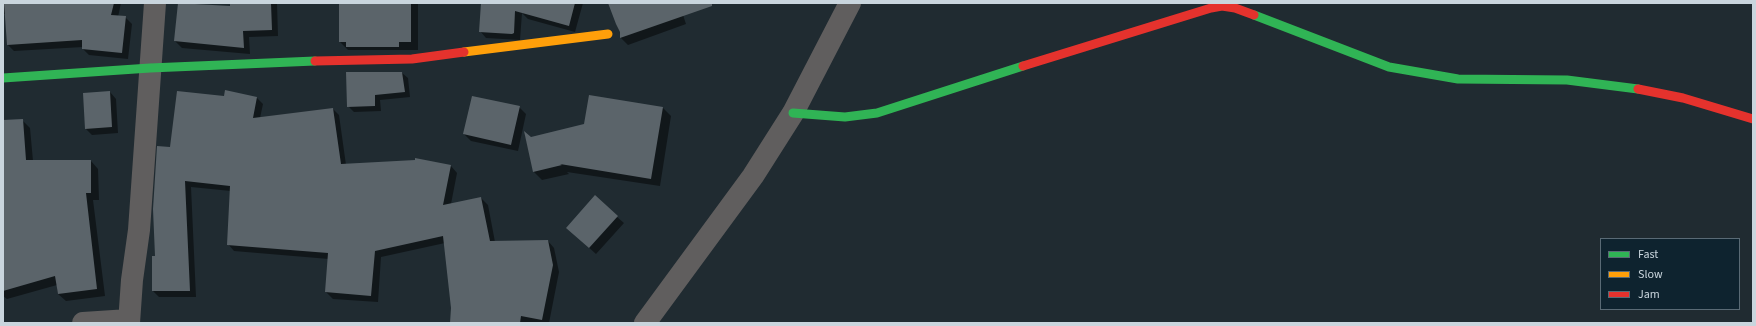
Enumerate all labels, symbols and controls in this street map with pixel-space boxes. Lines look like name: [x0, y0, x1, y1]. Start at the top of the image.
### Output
legend: [1600, 238, 1740, 310]
text: Fast: [1638, 246, 1658, 263]
text: Slow: [1638, 266, 1663, 283]
text: Jam: [1638, 286, 1660, 303]

